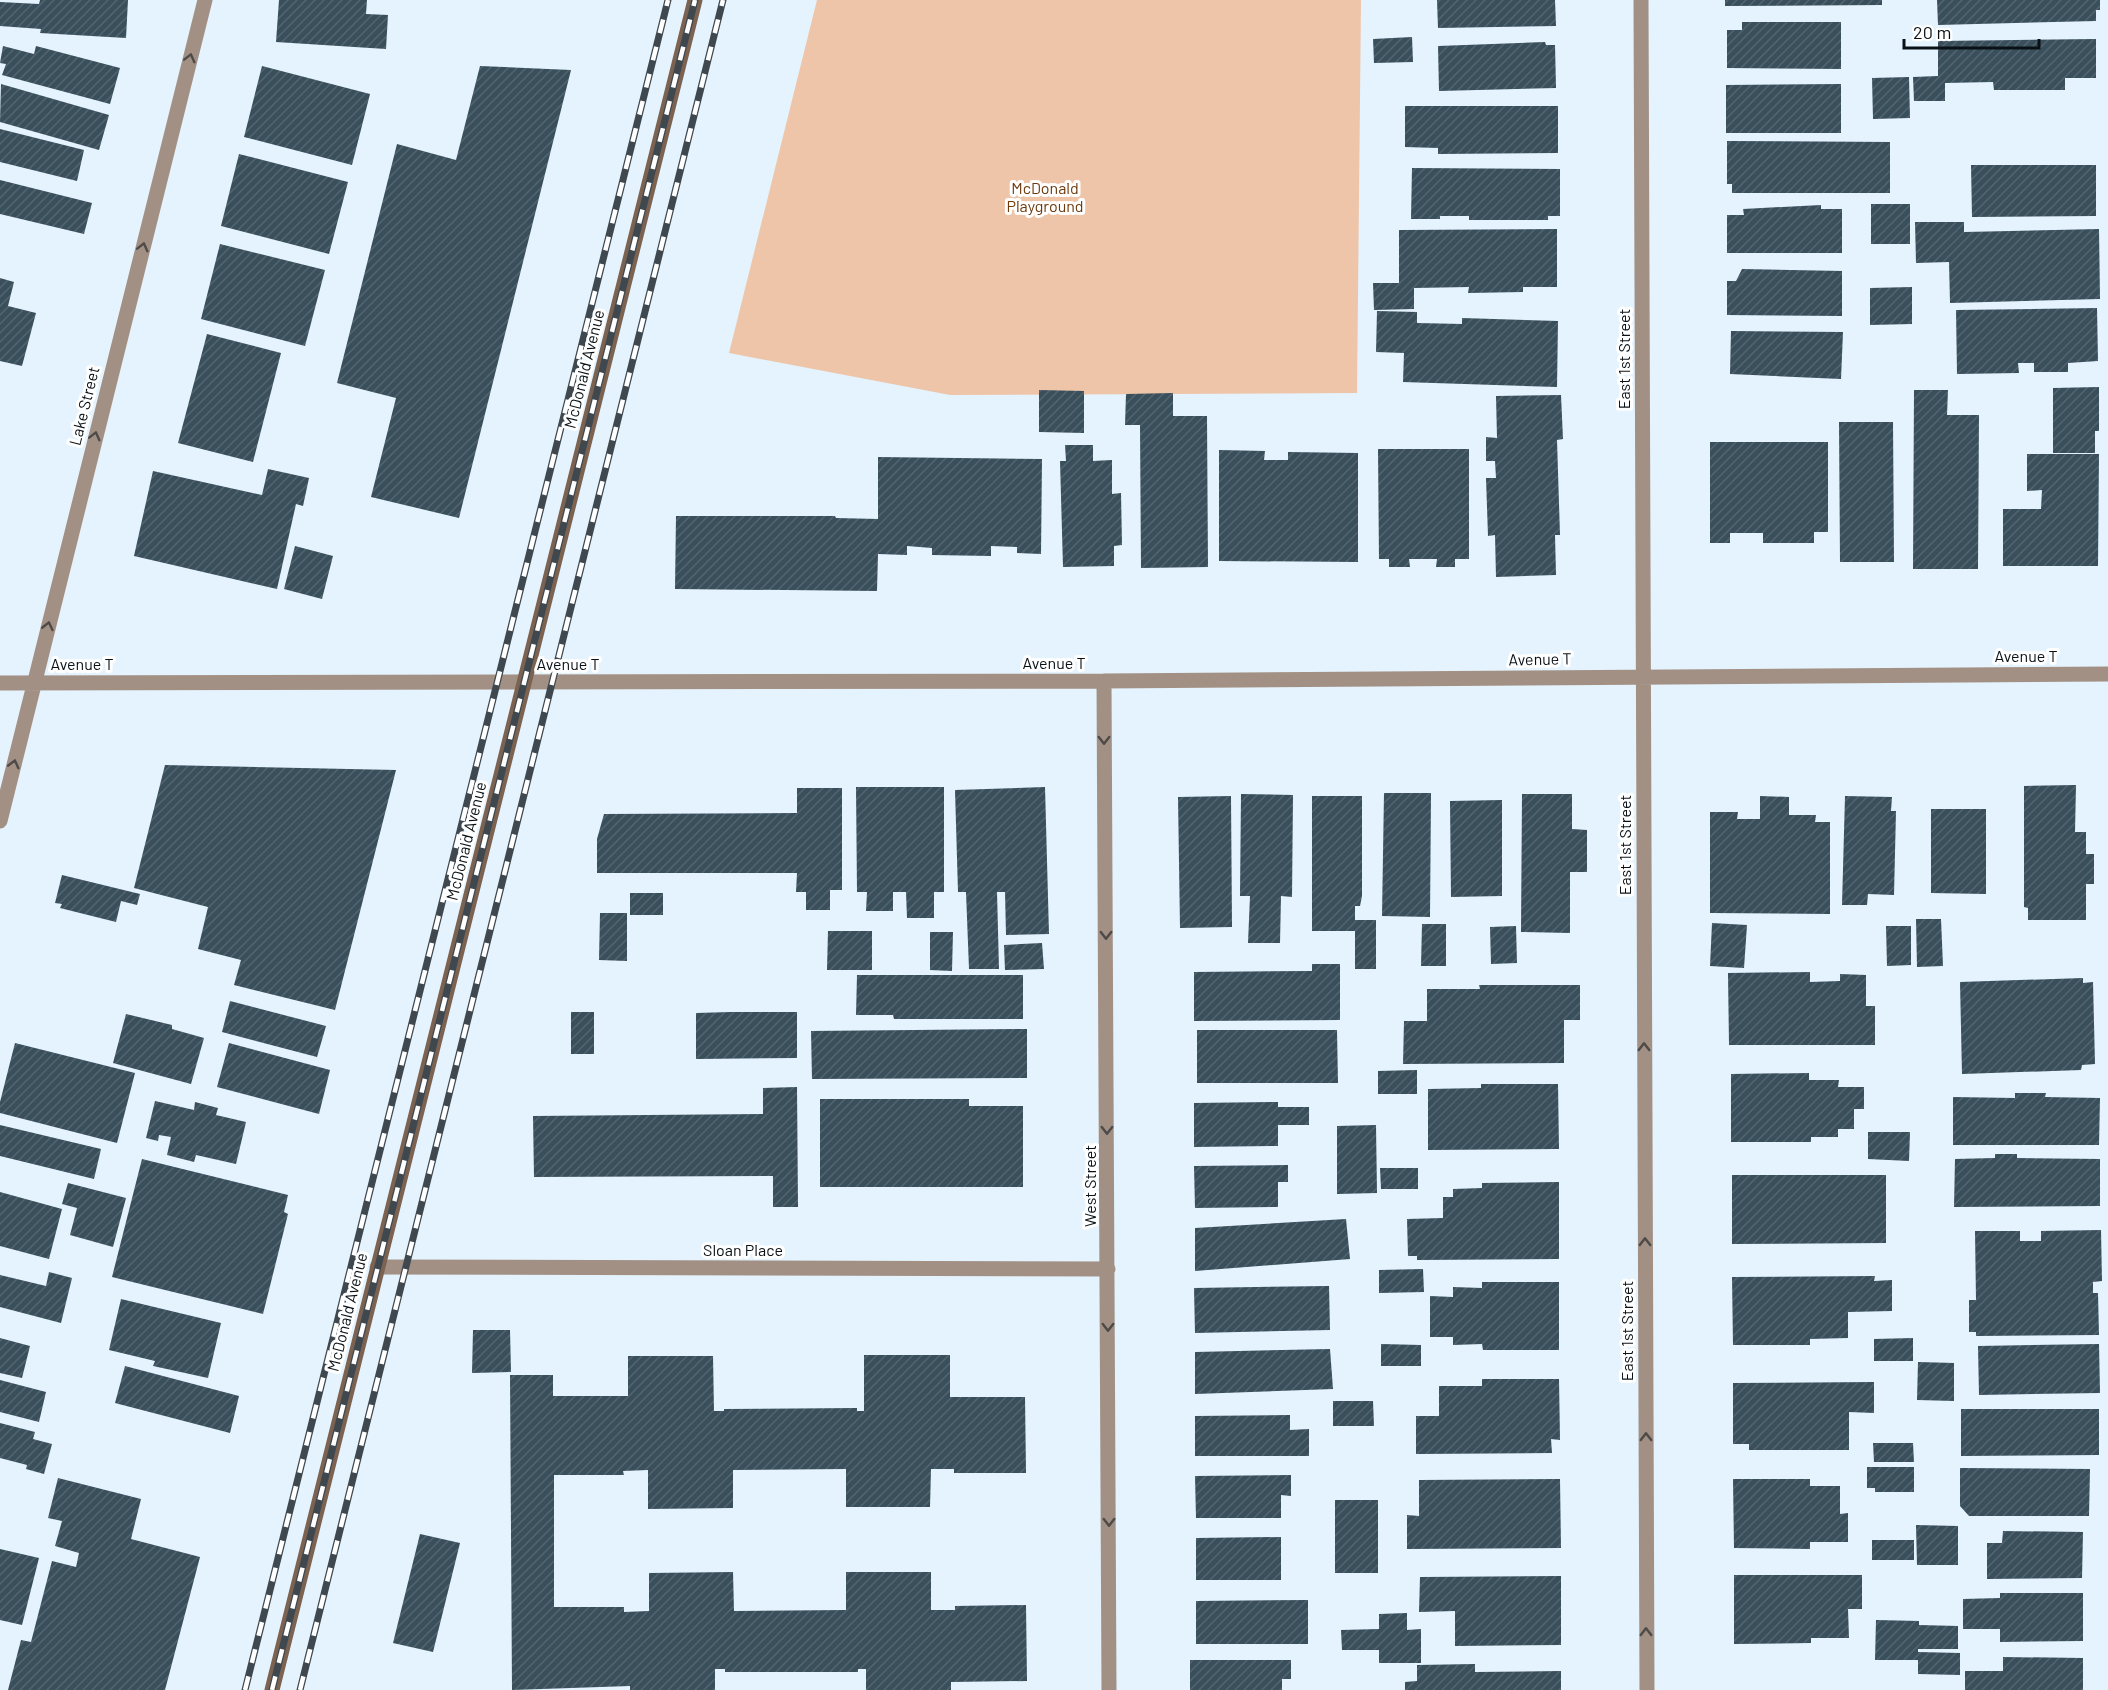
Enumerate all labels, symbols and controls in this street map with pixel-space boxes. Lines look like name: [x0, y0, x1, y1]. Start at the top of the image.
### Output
scale bar: [1904, 12, 2039, 50]
text: 20 m: [1913, 21, 1951, 43]
one-way arrow: [183, 53, 196, 63]
park label: McDonald Playground: [1006, 178, 1084, 215]
one-way arrow: [135, 242, 148, 252]
street label: McDonald Avenue: [560, 308, 607, 430]
street label: East 1st Street: [1614, 309, 1633, 409]
street label: Lake Street: [65, 365, 102, 447]
one-way arrow: [88, 432, 101, 442]
one-way arrow: [41, 621, 54, 631]
street label: Avenue T: [1994, 646, 2058, 665]
street label: Avenue T: [1508, 648, 1572, 669]
street label: Avenue T: [1022, 653, 1086, 672]
street label: Avenue T: [50, 654, 114, 673]
street label: Avenue T: [536, 654, 600, 673]
one-way arrow: [1098, 735, 1110, 744]
one-way arrow: [7, 759, 20, 769]
street label: McDonald Avenue: [442, 780, 489, 902]
street label: East 1st Street: [1615, 795, 1634, 895]
one-way arrow: [1100, 930, 1112, 939]
one-way arrow: [1638, 1042, 1650, 1051]
one-way arrow: [1101, 1125, 1113, 1134]
street label: West Street: [1080, 1145, 1099, 1227]
one-way arrow: [1639, 1237, 1651, 1246]
street label: Sloan Place: [703, 1240, 783, 1259]
street label: McDonald Avenue: [323, 1251, 370, 1373]
street label: East 1st Street: [1617, 1281, 1636, 1381]
one-way arrow: [1102, 1323, 1114, 1332]
one-way arrow: [1640, 1432, 1652, 1441]
one-way arrow: [1103, 1518, 1115, 1527]
one-way arrow: [1640, 1627, 1652, 1636]

